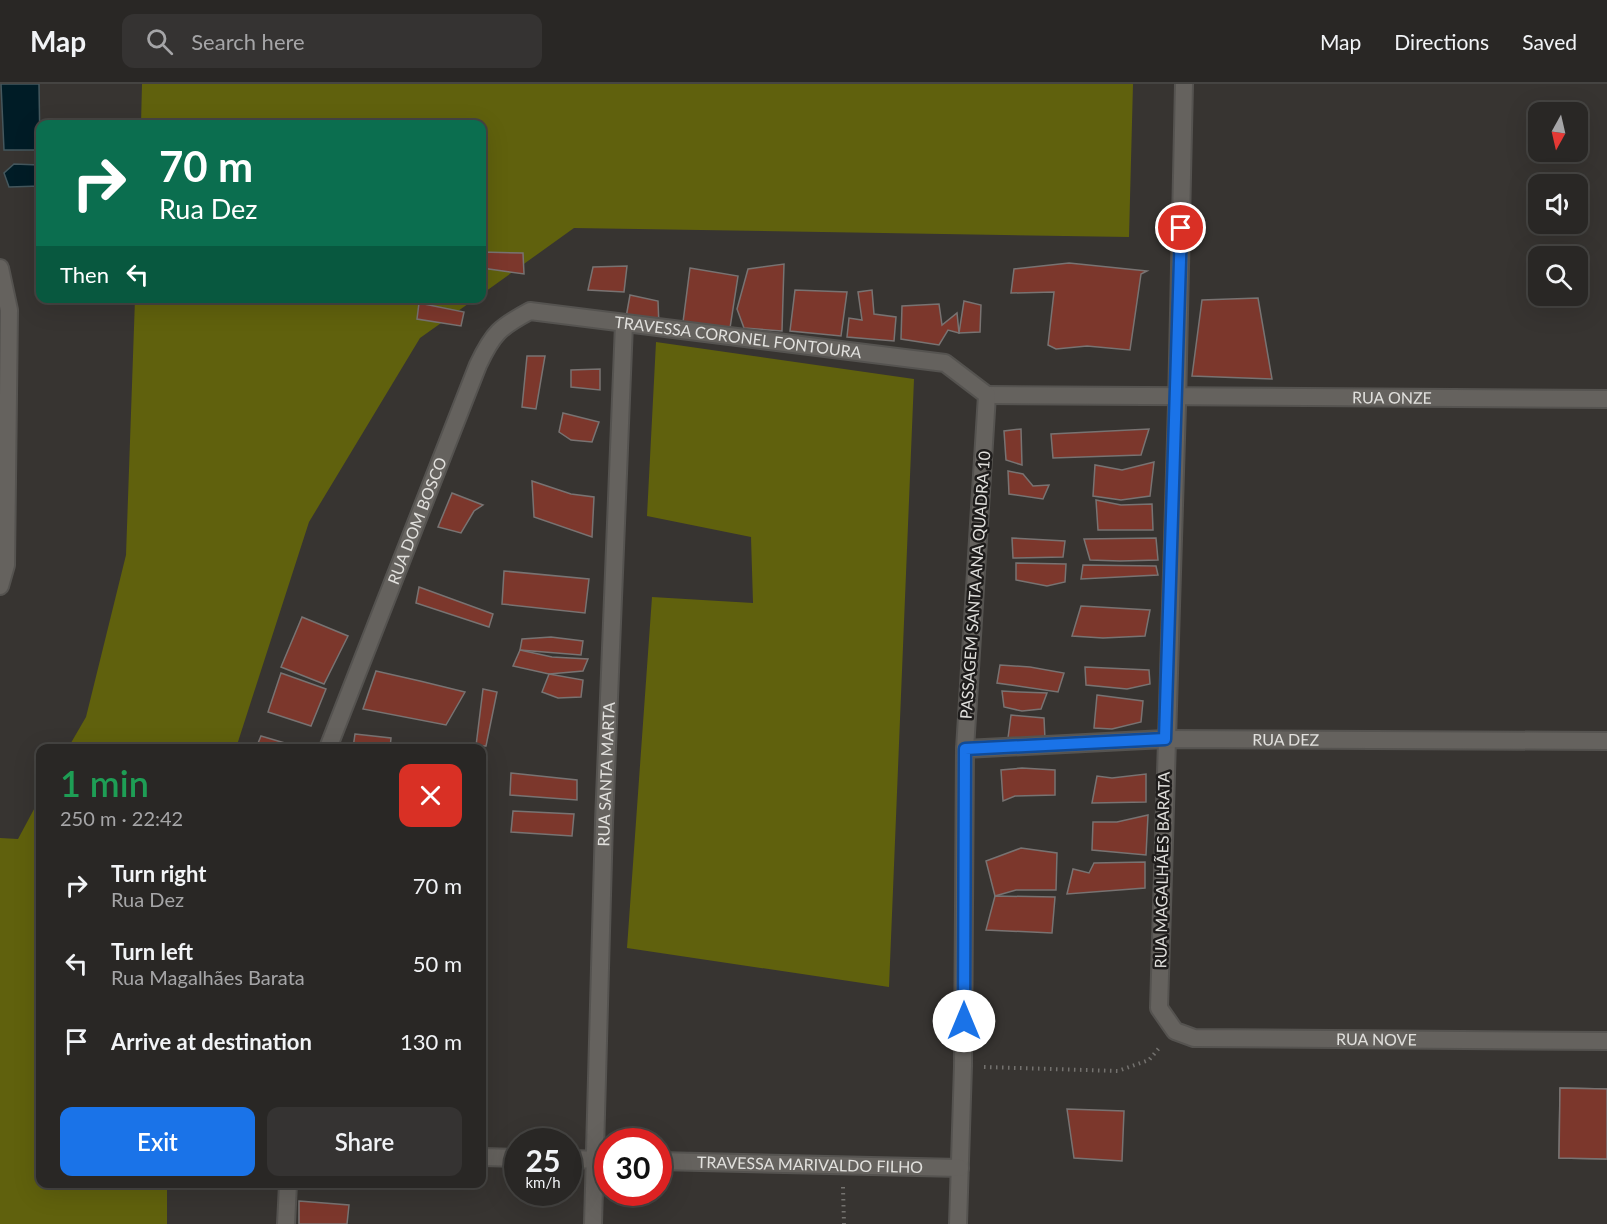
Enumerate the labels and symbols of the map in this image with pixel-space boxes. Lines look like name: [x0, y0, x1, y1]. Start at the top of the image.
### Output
north arrow: [1528, 102, 1588, 162]
pin: [1155, 202, 1206, 253]
street label: TRAVESSA CORONEL FONTOURA: [613, 312, 863, 361]
street label: RUA ONZE: [1352, 387, 1432, 407]
street label: PASSAGEM SANTA ANA QUADRA 10: [956, 450, 993, 720]
street label: RUA DOM BOSCO: [383, 454, 450, 587]
street label: RUA SANTA MARTA: [593, 701, 618, 847]
street label: RUA DEZ: [1252, 729, 1320, 749]
street label: RUA MAGALHÃES BARATA: [1150, 771, 1173, 969]
position arrow: [932, 989, 996, 1053]
street label: RUA NOVE: [1336, 1029, 1417, 1049]
speed limit sign: 30: [594, 1128, 672, 1206]
street label: TRAVESSA MARIVALDO FILHO: [697, 1152, 923, 1176]

